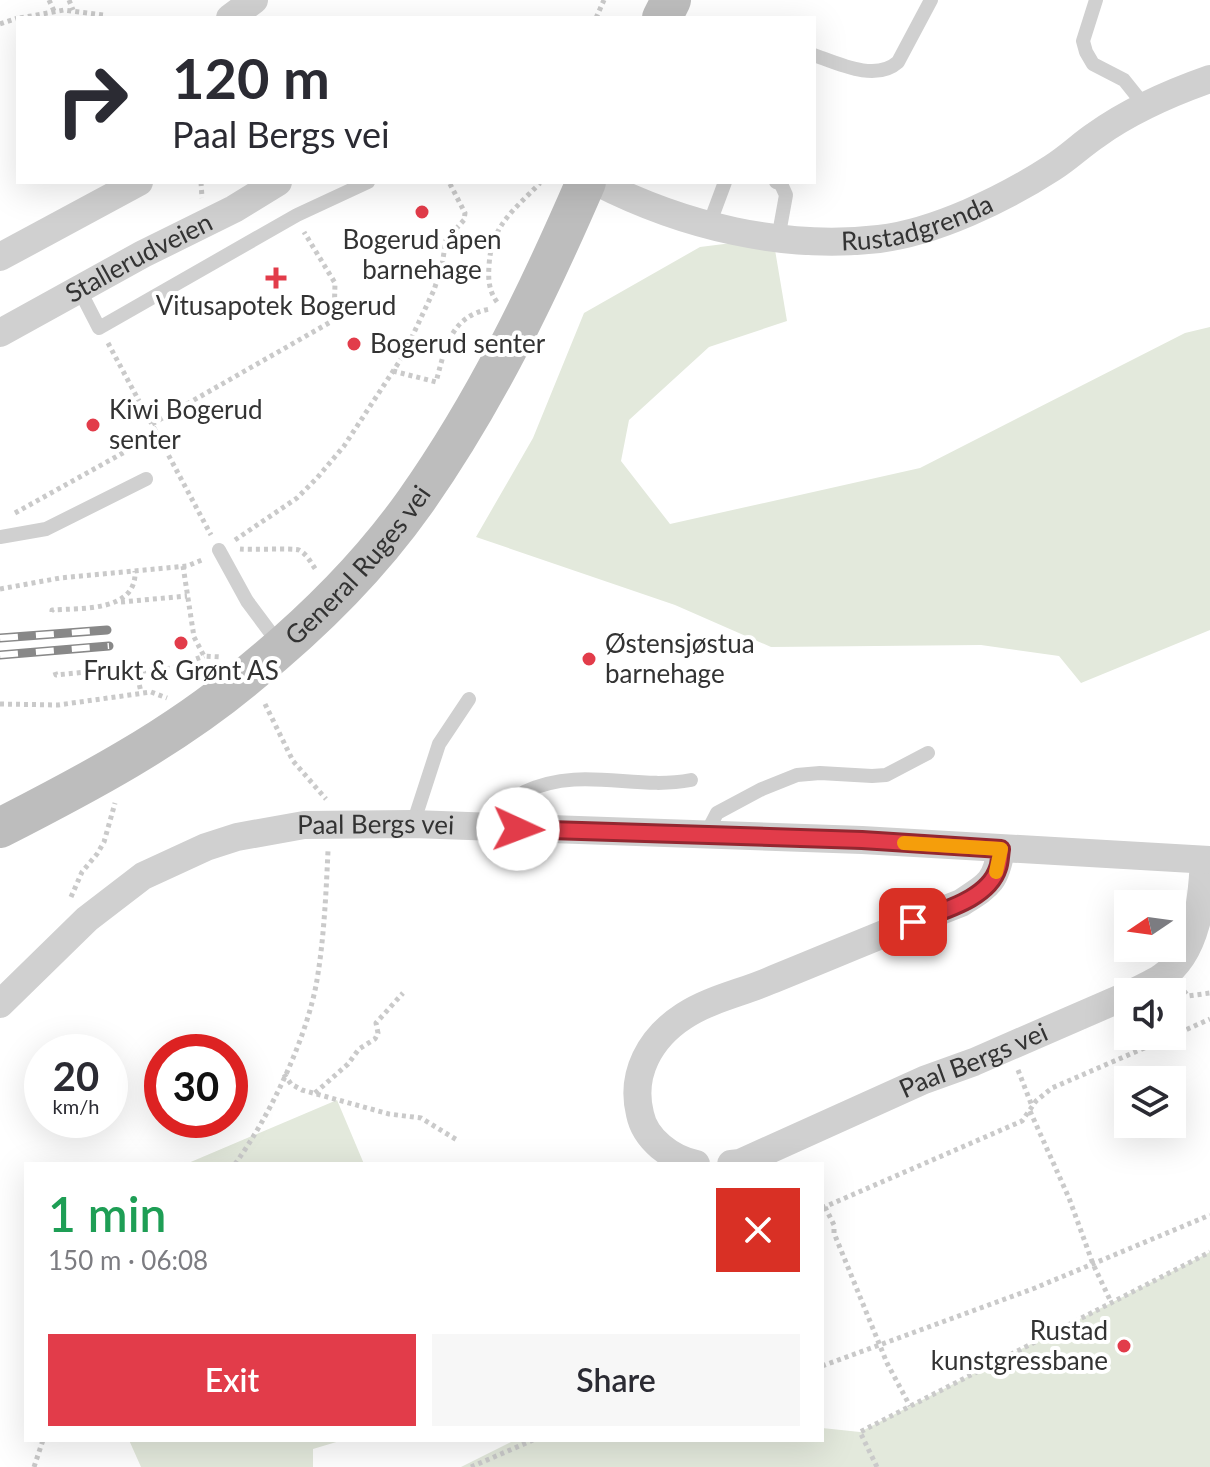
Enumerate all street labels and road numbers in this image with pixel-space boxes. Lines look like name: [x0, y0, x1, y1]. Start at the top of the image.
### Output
street label: Rustadgrenda: [840, 187, 998, 257]
street label: Stallerudveien: [59, 205, 217, 309]
street label: General Ruges vei: [278, 479, 437, 651]
street label: Paal Bergs vei: [297, 807, 455, 840]
street label: Paal Bergs vei: [894, 1015, 1052, 1104]

